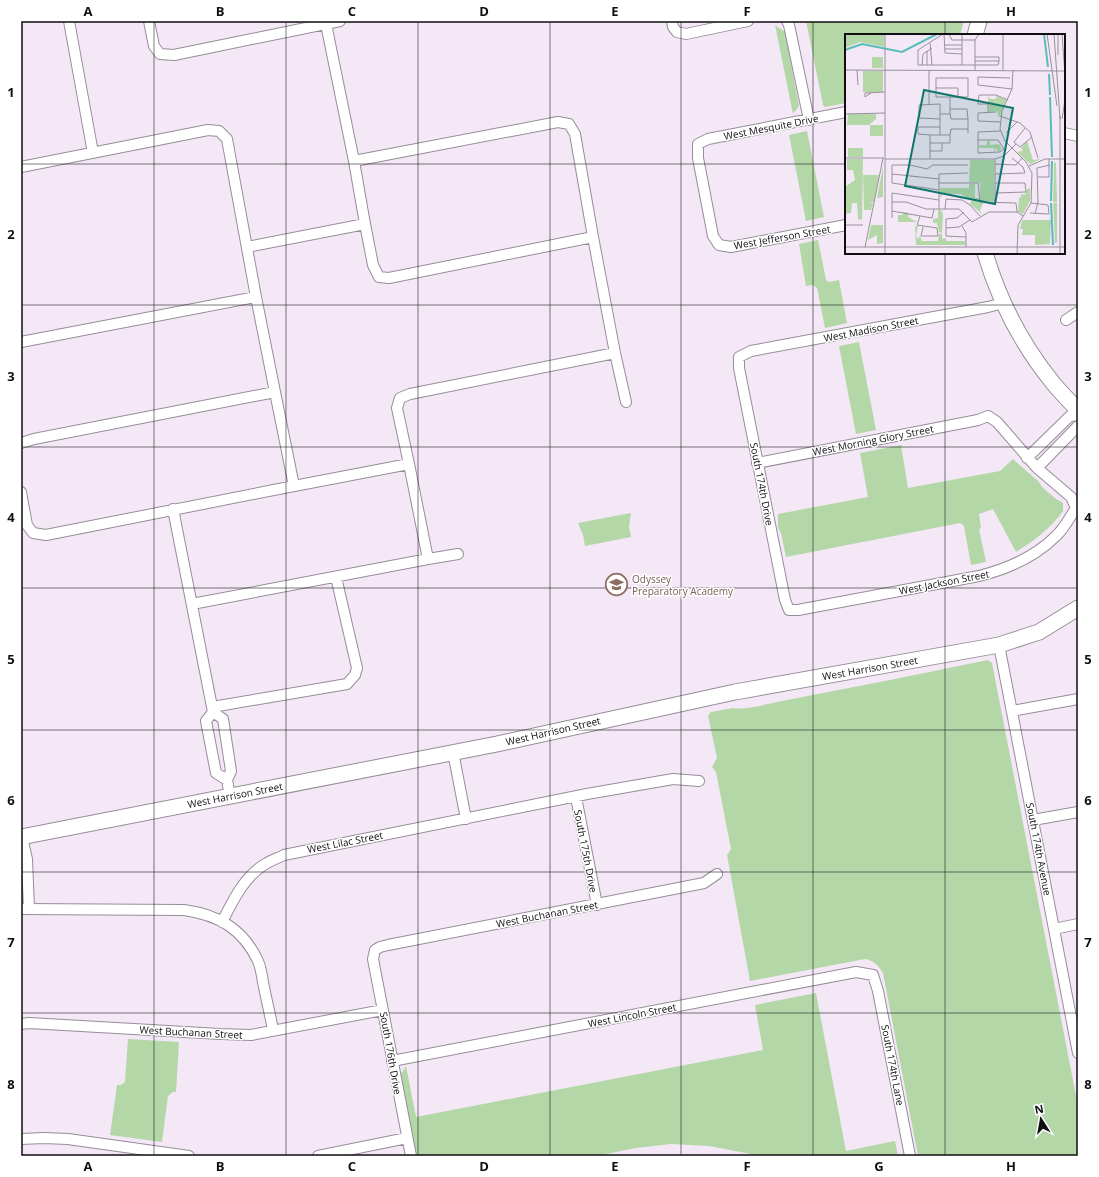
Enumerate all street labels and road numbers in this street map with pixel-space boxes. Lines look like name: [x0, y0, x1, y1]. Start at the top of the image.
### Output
street label: West Mesquite Drive: [722, 111, 820, 143]
street label: West Jefferson Street: [733, 222, 832, 252]
street label: West Madison Street: [822, 313, 920, 345]
street label: West Morning Glory Street: [811, 421, 935, 459]
street label: South 174th Drive: [747, 442, 777, 527]
street label: West Jackson Street: [898, 566, 991, 598]
street label: West Harrison Street: [821, 653, 919, 683]
street label: West Harrison Street: [504, 713, 602, 749]
street label: West Harrison Street: [186, 779, 284, 811]
street label: South 174th Avenue: [1023, 801, 1055, 897]
street label: South 175th Drive: [571, 809, 601, 894]
street label: West Lilac Street: [306, 828, 385, 856]
street label: West Buchanan Street: [495, 897, 599, 931]
street label: West Lincoln Street: [587, 999, 678, 1030]
street label: South 176th Drive: [377, 1010, 405, 1096]
street label: West Buchanan Street: [139, 1022, 243, 1042]
street label: South 174th Lane: [878, 1023, 908, 1107]

